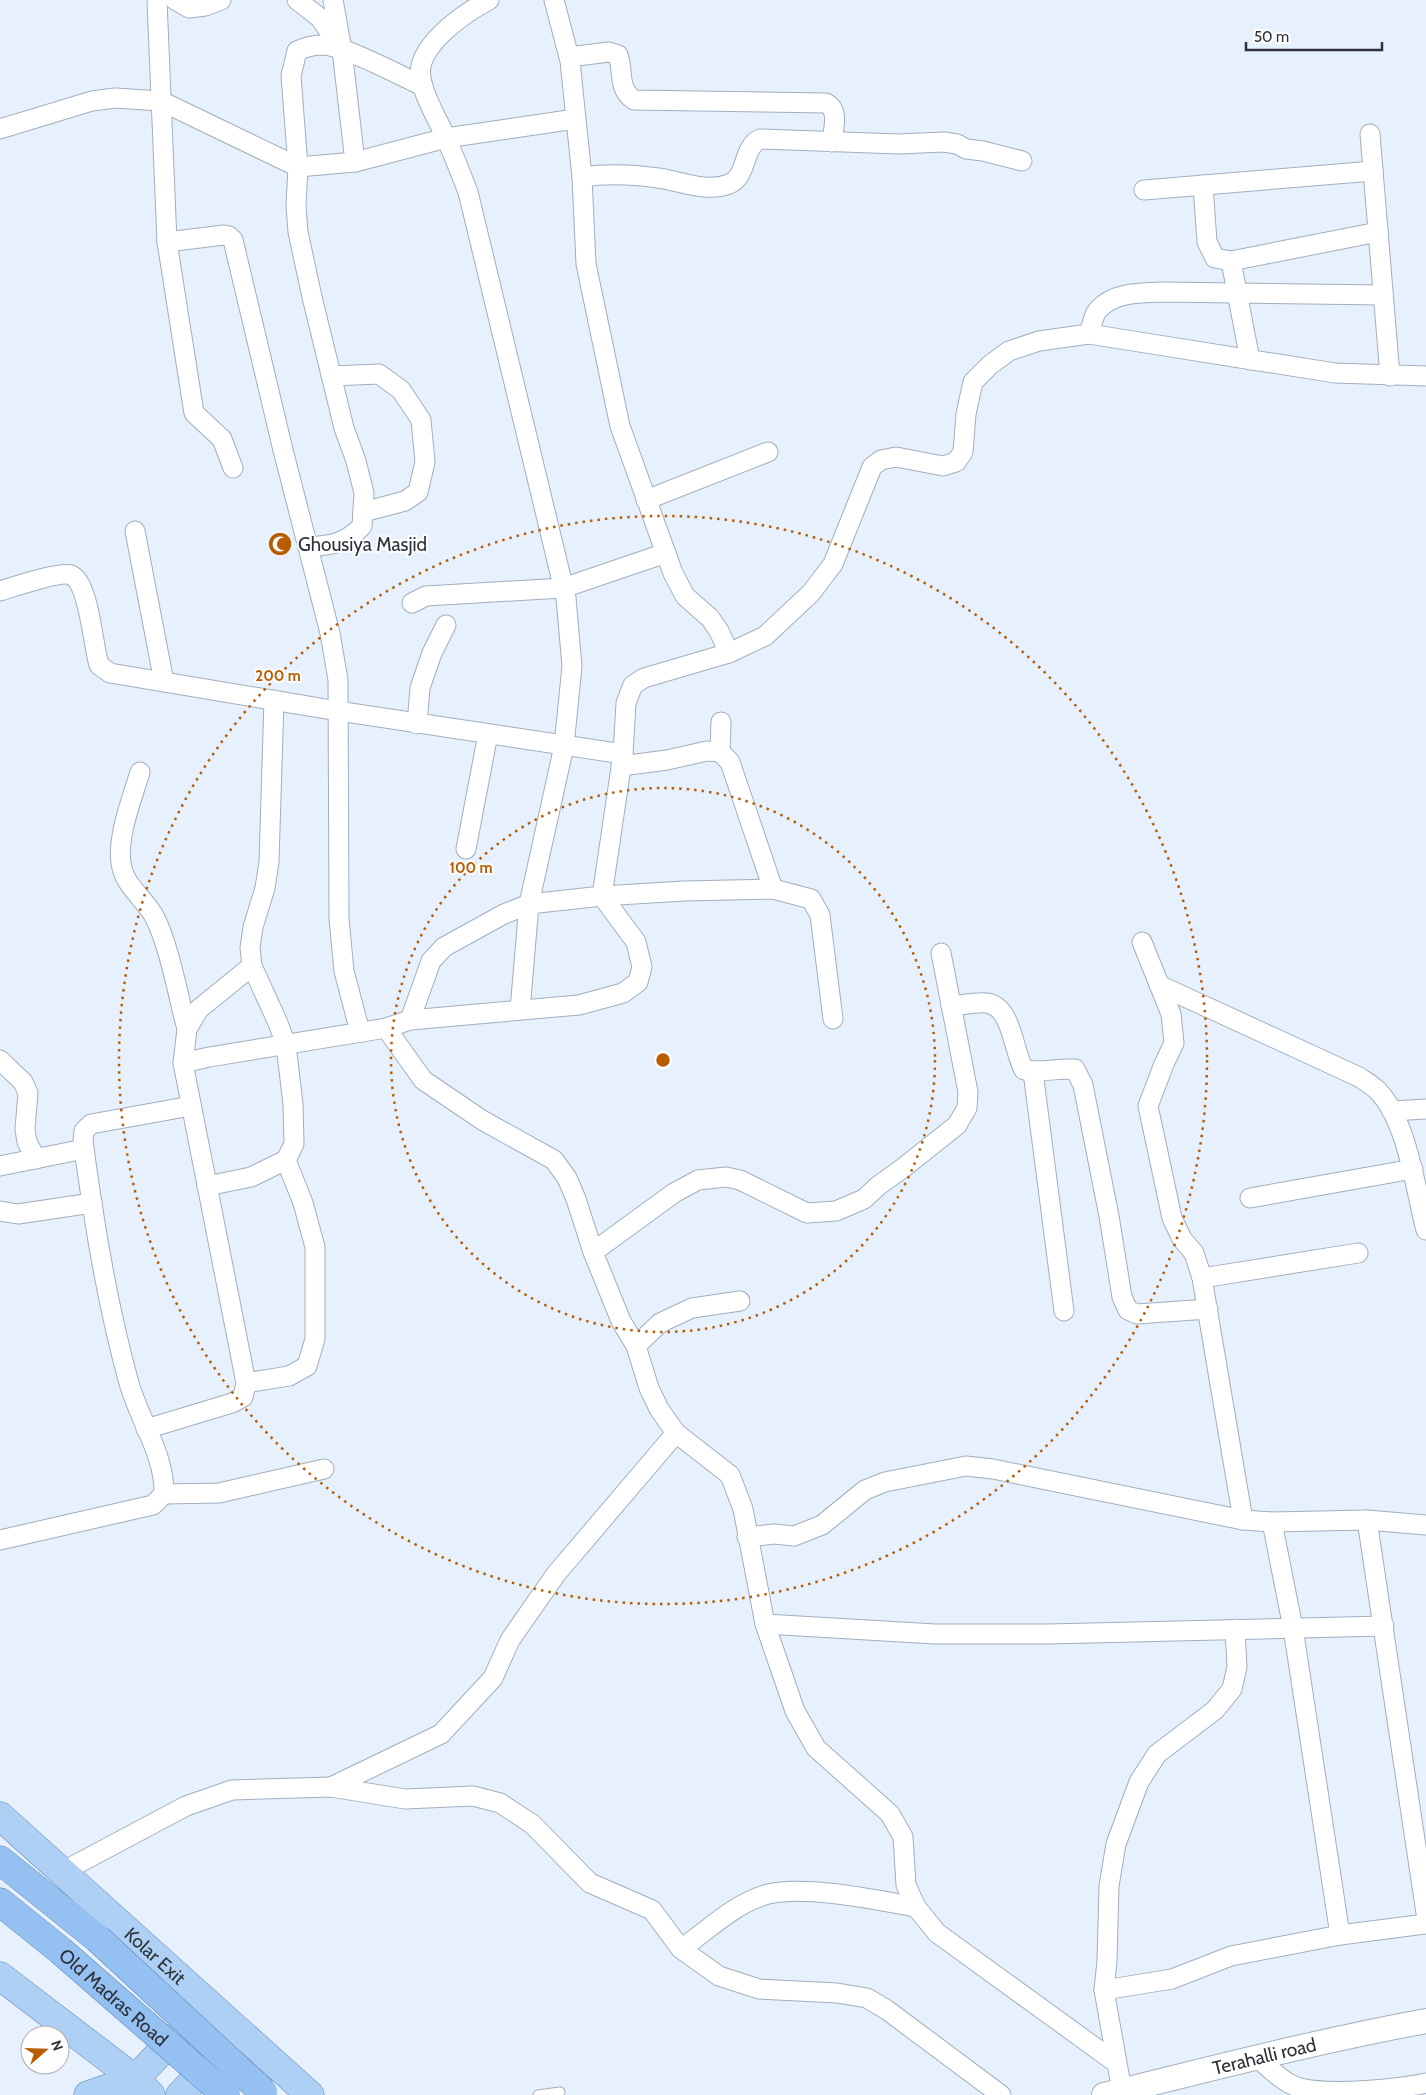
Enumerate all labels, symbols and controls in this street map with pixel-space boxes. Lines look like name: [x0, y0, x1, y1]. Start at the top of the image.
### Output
scale bar: [1246, 20, 1382, 52]
text: 50 m: [1254, 28, 1289, 46]
mosque icon: Ghousiya Masjid: [267, 531, 293, 557]
place label: Ghousiya Masjid: [298, 533, 427, 556]
text: 200 m: [255, 667, 301, 685]
text: 100 m: [449, 859, 493, 877]
centre of rings: [654, 1051, 672, 1069]
street label: Kolar Exit: [120, 1922, 191, 1990]
street label: Old Madras Road: [55, 1943, 173, 2051]
north arrow: [20, 2025, 70, 2075]
street label: Terahalli road: [1210, 2033, 1318, 2079]
text: N: [47, 2038, 67, 2053]

